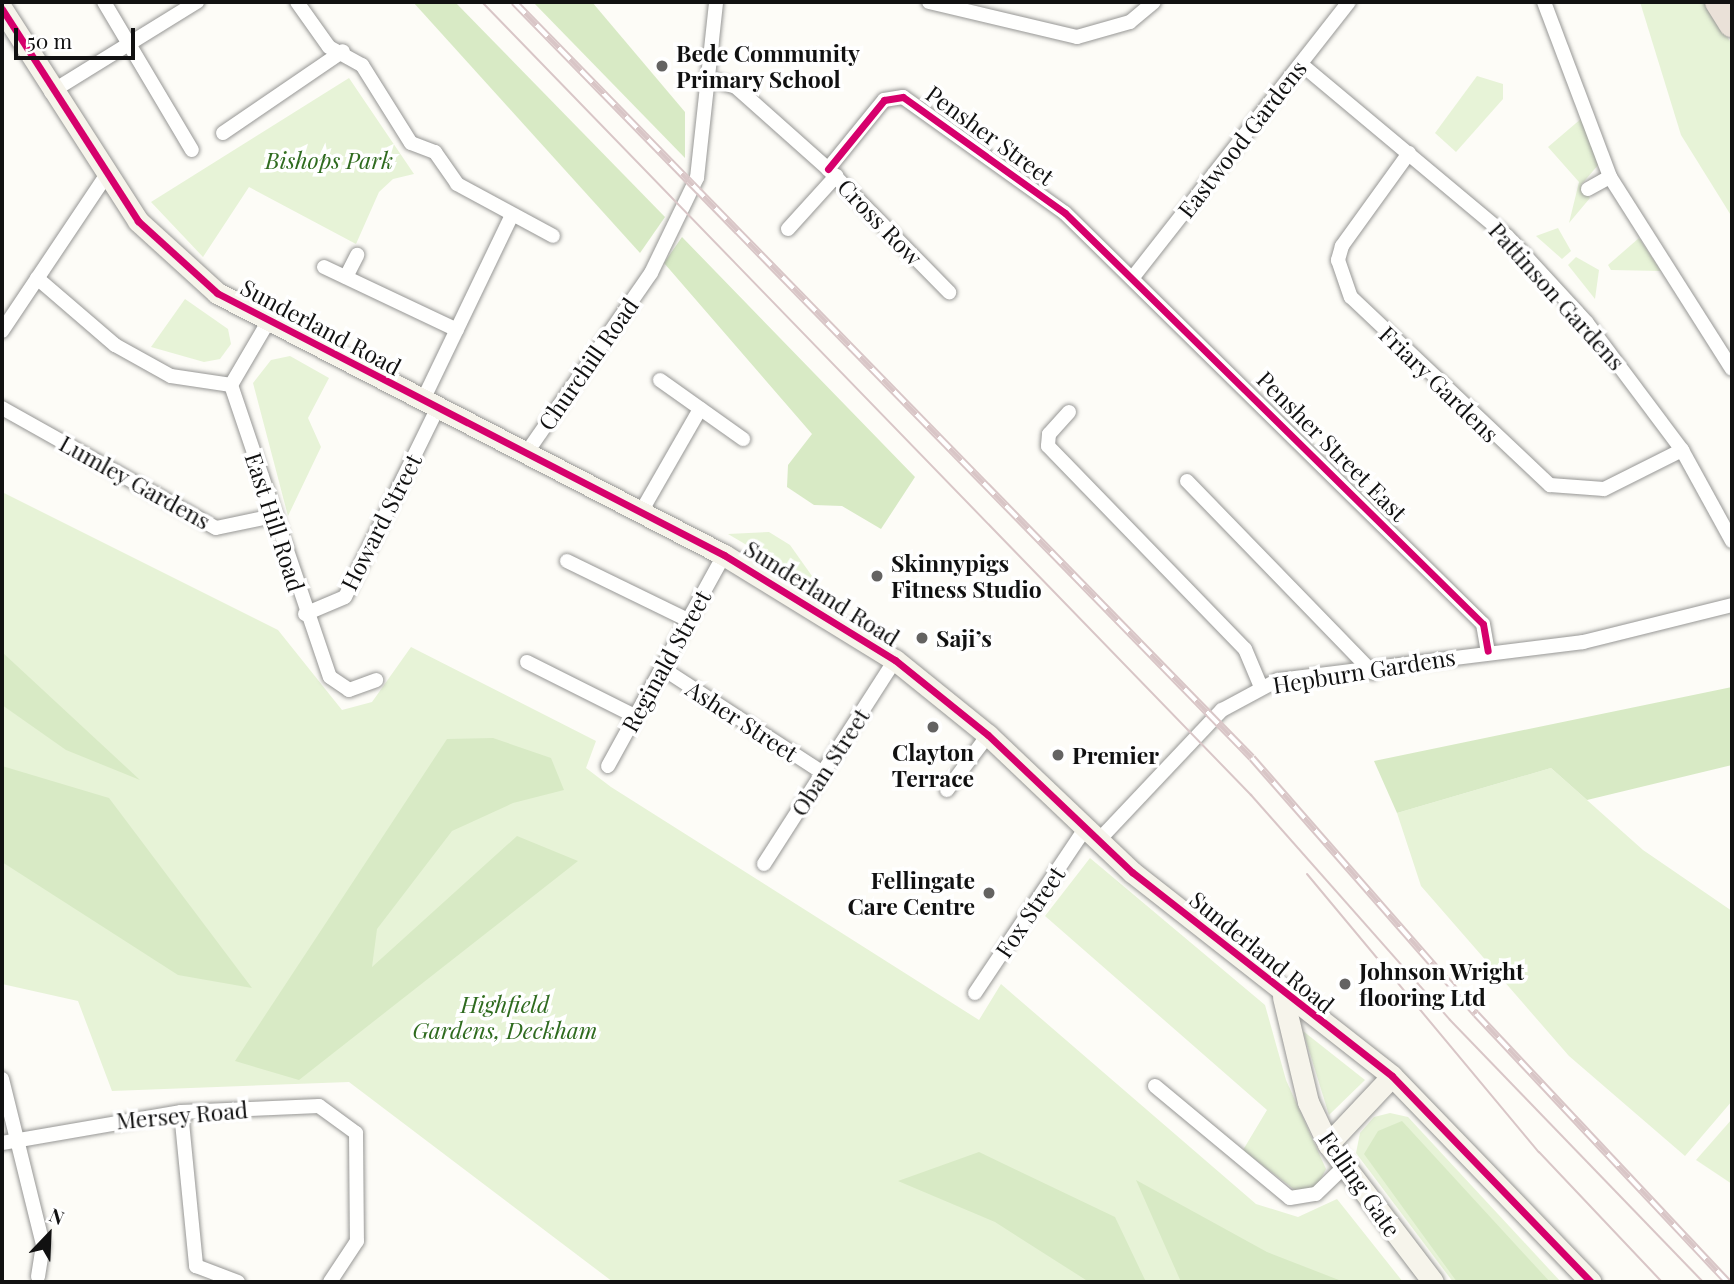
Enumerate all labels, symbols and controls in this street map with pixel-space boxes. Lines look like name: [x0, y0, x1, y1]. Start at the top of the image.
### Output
scale bar: [18, 14, 138, 58]
text: 50 m: [27, 26, 72, 54]
place label: Bede Community Primary School: [676, 39, 860, 93]
street label: Eastwood Gardens: [1172, 55, 1312, 223]
marker: Bede Community Primary School: [654, 58, 670, 74]
street label: Pensher Street: [921, 79, 1059, 191]
park label: Bishops Park: [265, 146, 393, 174]
street label: Cross Row: [832, 173, 928, 271]
street label: Pattinson Gardens: [1483, 216, 1631, 376]
street label: Sunderland Road: [236, 273, 406, 381]
street label: Churchill Road: [532, 293, 644, 435]
street label: Friary Gardens: [1374, 320, 1504, 448]
street label: Pensher Street East: [1251, 365, 1413, 527]
street label: Lumley Gardens: [55, 429, 215, 535]
street label: East Hill Road: [239, 449, 311, 595]
street label: Howard Street: [335, 449, 427, 595]
street label: Sunderland Road: [739, 534, 905, 652]
place label: Skinnypigs Fitness Studio: [891, 549, 1042, 603]
marker: Skinnypigs Fitness Studio: [869, 568, 885, 584]
street label: Reginald Street: [616, 585, 716, 737]
place label: Saji’s: [936, 624, 992, 652]
marker: Saji’s: [914, 630, 930, 646]
street label: Hepburn Gardens: [1271, 643, 1457, 699]
street label: Asher Street: [681, 675, 803, 767]
street label: Oban Street: [785, 703, 875, 821]
marker: Clayton Terrace: [925, 719, 941, 735]
place label: Clayton Terrace: [892, 738, 974, 792]
place label: Premier: [1072, 741, 1159, 769]
marker: Premier: [1050, 747, 1066, 763]
street label: Fox Street: [989, 861, 1071, 963]
place label: Fellingate Care Centre: [848, 866, 975, 920]
marker: Fellingate Care Centre: [981, 885, 997, 901]
street label: Sunderland Road: [1184, 885, 1340, 1019]
place label: Johnson Wright flooring Ltd: [1359, 957, 1525, 1011]
marker: Johnson Wright flooring Ltd: [1337, 976, 1353, 992]
park label: Highfield Gardens, Deckham: [413, 990, 597, 1044]
street label: Mersey Road: [115, 1095, 249, 1135]
street label: Felling Gate: [1313, 1126, 1407, 1242]
north arrow: [14, 1200, 84, 1270]
text: N: [46, 1201, 69, 1230]

